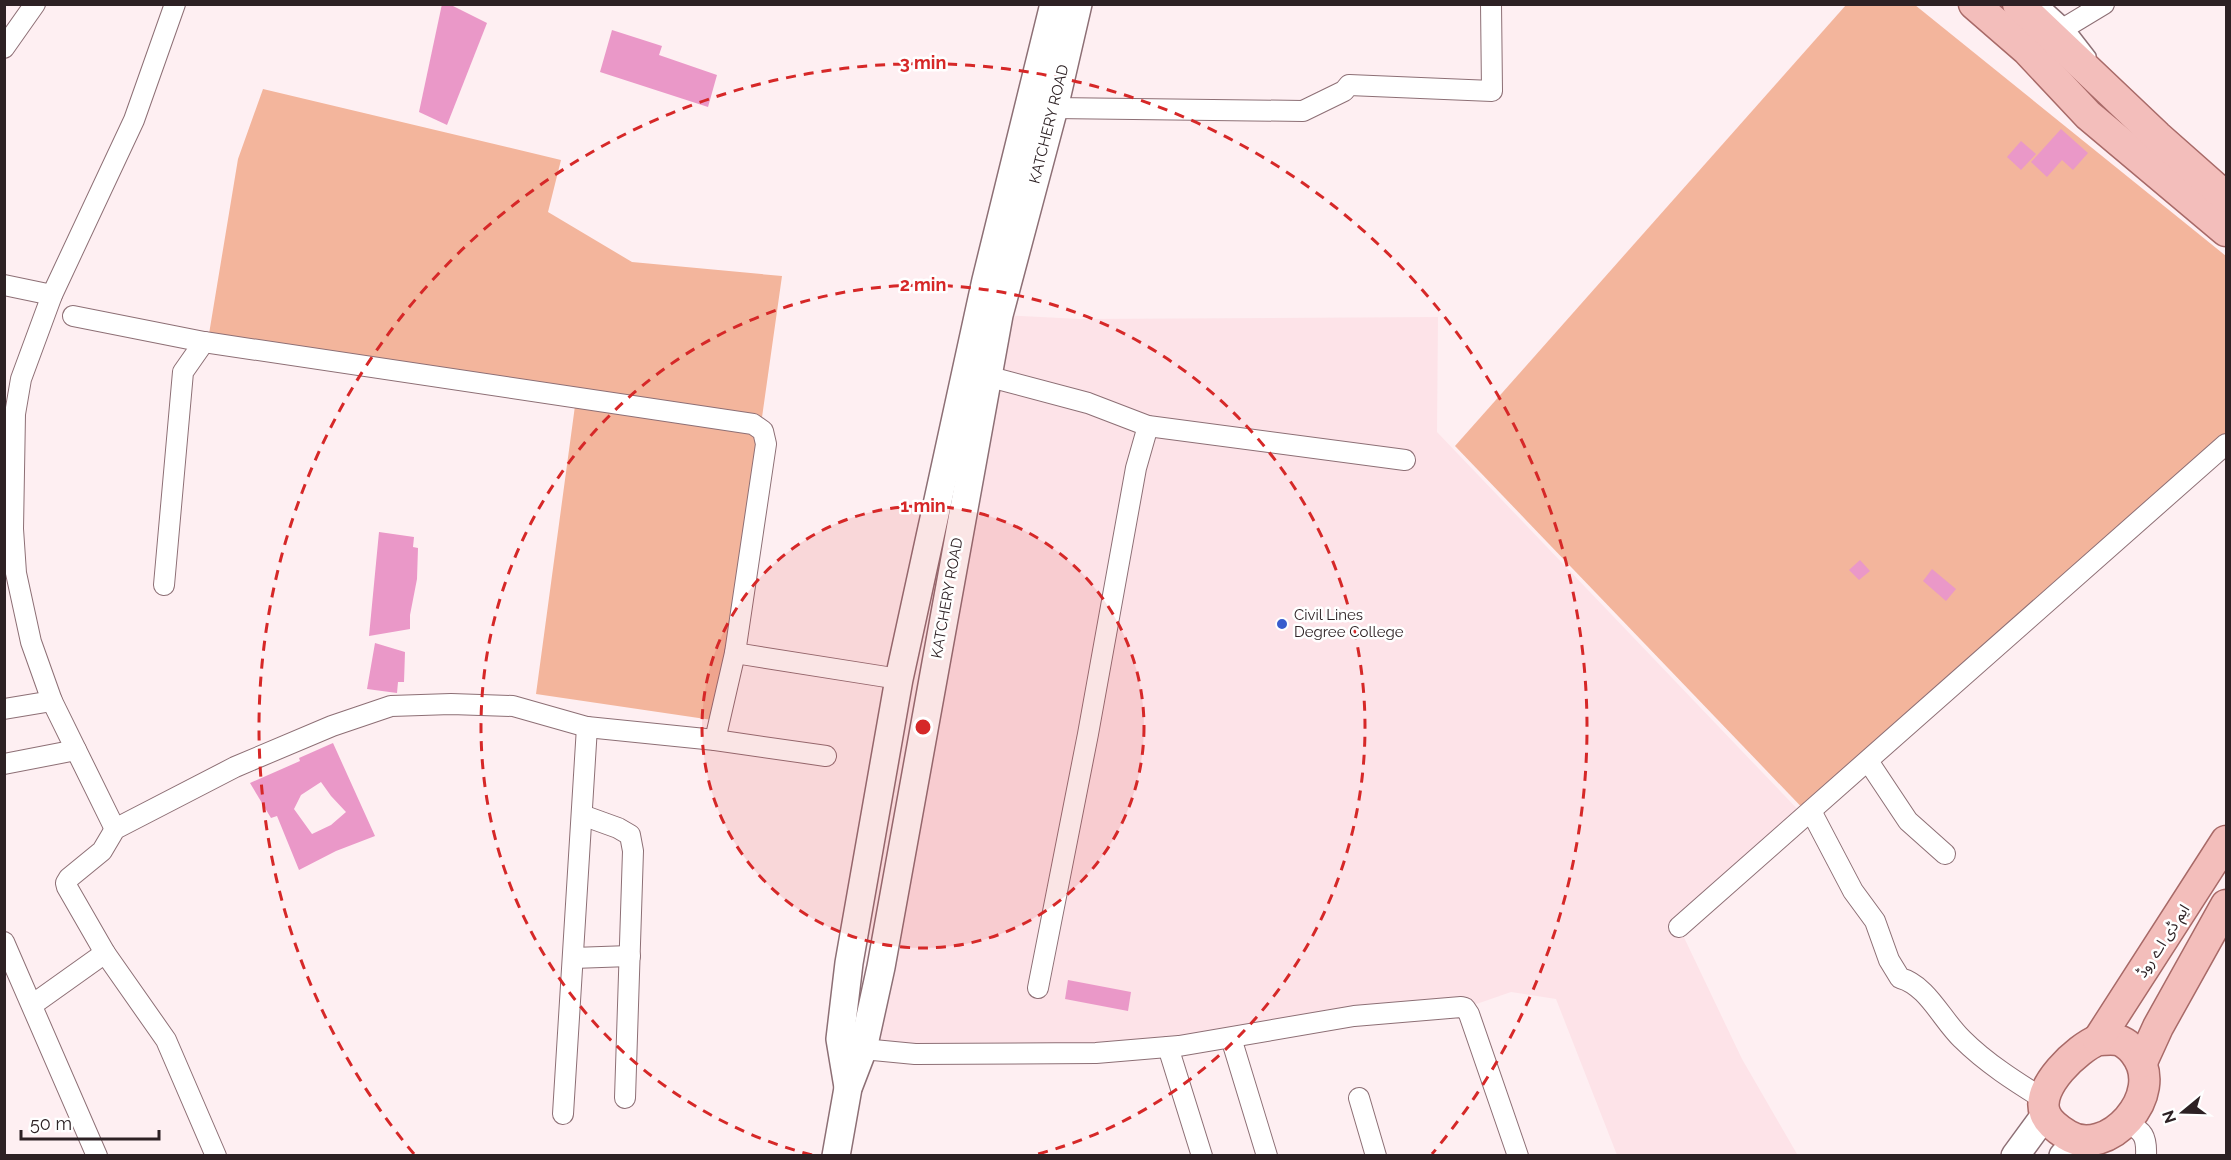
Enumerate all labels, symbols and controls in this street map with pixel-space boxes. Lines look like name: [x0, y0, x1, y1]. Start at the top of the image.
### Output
text: 3 min: [900, 52, 946, 73]
street label: KATCHERY ROAD: [1026, 62, 1073, 185]
text: 2 min: [900, 274, 946, 295]
text: 1 min: [900, 495, 946, 516]
street label: KATCHERY ROAD: [928, 536, 967, 660]
place label: Civil Lines Degree College: [1294, 606, 1404, 641]
marker: Civil Lines Degree College: [1275, 617, 1289, 631]
centre of rings: [913, 717, 933, 737]
street label: ایم ڈی اے روڈ: [2133, 901, 2195, 982]
north arrow: [2153, 1082, 2213, 1142]
scale bar: [21, 1103, 159, 1141]
text: N: [2158, 1108, 2180, 1126]
text: 50 m: [30, 1113, 72, 1134]

